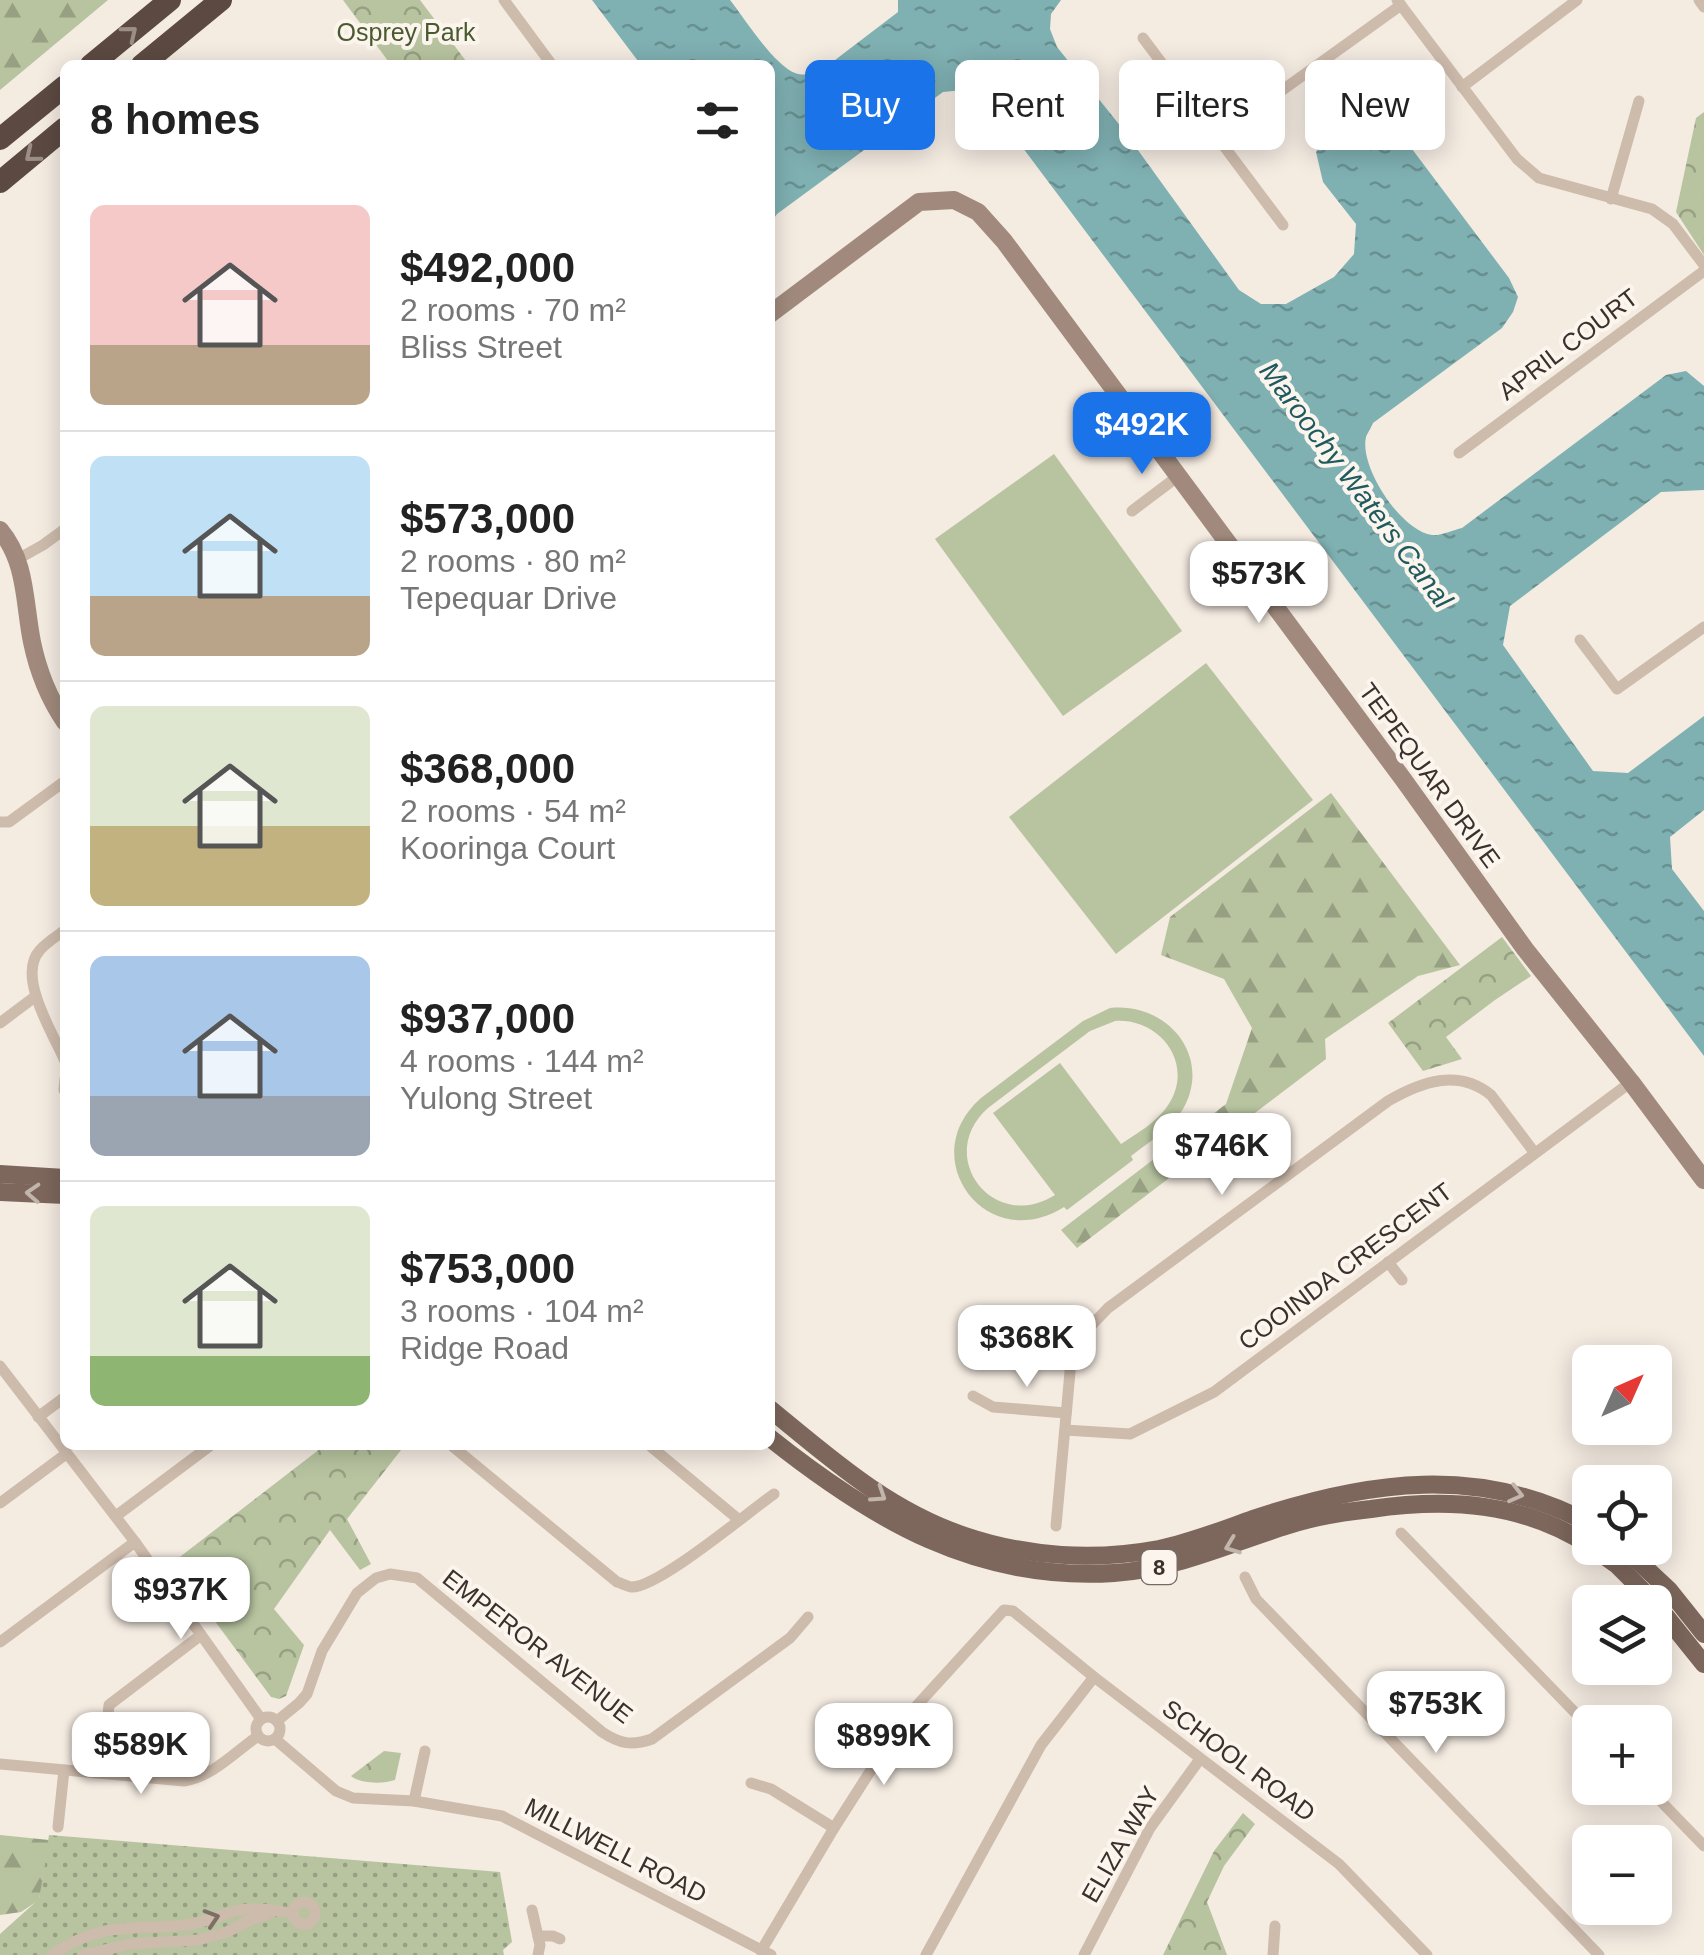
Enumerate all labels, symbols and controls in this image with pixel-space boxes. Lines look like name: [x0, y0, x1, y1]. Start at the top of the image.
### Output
park label: Osprey Park: [337, 18, 476, 46]
one-way arrow: [119, 26, 137, 44]
chip: Buy: [805, 60, 935, 150]
chip: Rent: [955, 60, 1099, 150]
chip: Filters: [1119, 60, 1285, 150]
chip: New: [1305, 60, 1445, 150]
icon: filters: [690, 93, 745, 148]
text: 8 homes: [90, 96, 260, 143]
one-way arrow: [26, 143, 44, 161]
text: $492,000: [400, 244, 575, 291]
icon: home: [170, 245, 290, 365]
street label: APRIL COURT: [1493, 283, 1643, 405]
text: 2 rooms · 70 m²: [400, 292, 626, 328]
text: Bliss Street: [400, 329, 562, 365]
water label: Maroochy Waters Canal: [1253, 356, 1459, 615]
pin: $492K: [1072, 392, 1212, 477]
text: $492K: [1095, 406, 1189, 442]
text: $573,000: [400, 495, 575, 542]
icon: home: [170, 496, 290, 616]
pin: $573K: [1189, 541, 1329, 626]
text: 2 rooms · 80 m²: [400, 543, 626, 579]
text: $573K: [1212, 555, 1306, 591]
text: Tepequar Drive: [400, 580, 617, 616]
street label: TEPEQUAR DRIVE: [1354, 677, 1506, 873]
text: $368,000: [400, 745, 575, 792]
icon: home: [170, 746, 290, 866]
text: 2 rooms · 54 m²: [400, 793, 626, 829]
text: Kooringa Court: [400, 830, 615, 866]
text: $937,000: [400, 995, 575, 1042]
icon: home: [170, 996, 290, 1116]
text: 4 rooms · 144 m²: [400, 1043, 644, 1079]
text: Yulong Street: [400, 1080, 592, 1116]
pin: $746K: [1152, 1113, 1292, 1198]
text: $746K: [1175, 1127, 1269, 1163]
street label: COOINDA CRESCENT: [1233, 1177, 1457, 1355]
one-way arrow: [24, 1183, 40, 1204]
text: $753,000: [400, 1245, 575, 1292]
icon: home: [170, 1246, 290, 1366]
text: 3 rooms · 104 m²: [400, 1293, 644, 1329]
pin: $368K: [957, 1305, 1097, 1390]
text: $368K: [980, 1319, 1074, 1355]
text: Ridge Road: [400, 1330, 569, 1366]
north arrow: [1572, 1345, 1672, 1445]
map controls: [1572, 1345, 1672, 1925]
button: locate: [1572, 1465, 1672, 1565]
one-way arrow: [1507, 1482, 1524, 1503]
one-way arrow: [869, 1483, 887, 1502]
one-way arrow: [1224, 1534, 1241, 1554]
road number: 8: [1142, 1550, 1176, 1584]
pin: $937K: [111, 1557, 251, 1642]
street label: EMPEROR AVENUE: [438, 1563, 638, 1729]
text: $937K: [134, 1571, 228, 1607]
button: layers: [1572, 1585, 1672, 1685]
pin: $753K: [1366, 1671, 1506, 1756]
text: $753K: [1389, 1685, 1483, 1721]
street label: SCHOOL ROAD: [1157, 1694, 1321, 1826]
pin: $899K: [814, 1703, 954, 1788]
button: +: [1572, 1705, 1672, 1805]
pin: $589K: [71, 1712, 211, 1797]
text: $899K: [837, 1717, 931, 1753]
text: $589K: [94, 1726, 188, 1762]
street label: ELIZA WAY: [1076, 1781, 1165, 1907]
street label: MILLWELL ROAD: [521, 1792, 711, 1908]
button: −: [1572, 1825, 1672, 1925]
one-way arrow: [203, 1909, 220, 1930]

